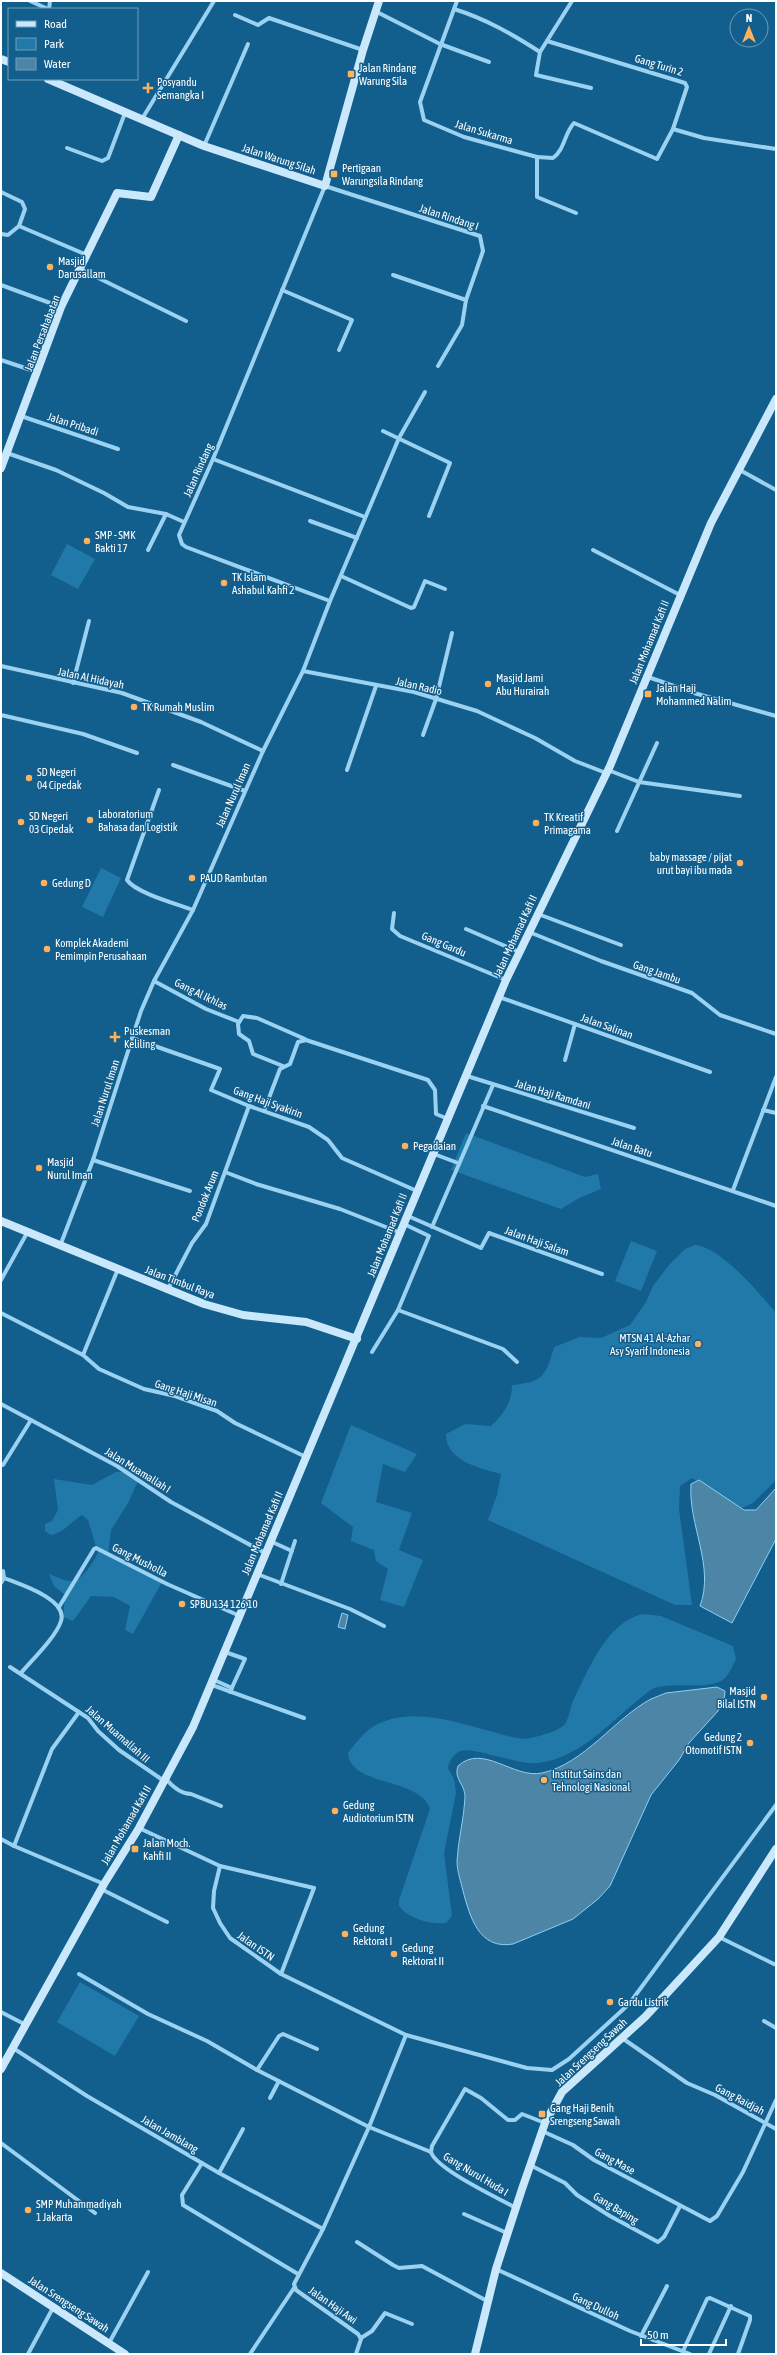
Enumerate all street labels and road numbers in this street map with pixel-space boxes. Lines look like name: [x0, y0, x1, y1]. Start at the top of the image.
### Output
street label: Gang Turin 2: [633, 52, 685, 78]
street label: Jalan Sukarma: [454, 118, 514, 146]
street label: Jalan Warung Silah: [241, 141, 317, 177]
street label: Jalan Rindang I: [418, 202, 480, 232]
street label: Jalan Persahabatan: [22, 293, 62, 373]
street label: Jalan Pribadi: [46, 410, 100, 438]
street label: Jalan Rindang: [181, 441, 215, 499]
street label: Jalan Mohamad Kafi II: [627, 598, 671, 686]
street label: Jalan Al Hidayah: [57, 665, 125, 691]
street label: Jalan Radio: [395, 675, 443, 697]
street label: Jalan Nurul Iman: [213, 761, 253, 829]
street label: Jalan Mohamad Kafi II: [491, 893, 539, 979]
street label: Gang Gardu: [420, 929, 468, 959]
street label: Gang Jambu: [632, 958, 682, 986]
street label: Gang Al Ikhlas: [173, 976, 229, 1012]
street label: Jalan Salinan: [579, 1011, 635, 1041]
street label: Jalan Nurul Iman: [89, 1058, 121, 1128]
street label: Jalan Haji Ramdani: [514, 1077, 592, 1111]
street label: Gang Haji Syakirin: [232, 1084, 304, 1120]
street label: Jalan Batu: [610, 1135, 654, 1159]
street label: Pondok Arum: [189, 1168, 221, 1223]
street label: Jalan Mohamad Kafi II: [365, 1191, 409, 1279]
street label: Jalan Haji Salam: [503, 1224, 571, 1258]
street label: Jalan Timbul Raya: [143, 1263, 217, 1301]
street label: Gang Haji Misan: [153, 1377, 219, 1409]
street label: Jalan Muamallah I: [103, 1445, 173, 1495]
street label: Jalan Mohamad Kafi II: [239, 1490, 285, 1576]
street label: Gang Musholla: [110, 1541, 170, 1579]
street label: Jalan Muamallah III: [84, 1703, 152, 1765]
street label: Jalan Mohamad Kafi II: [98, 1783, 154, 1867]
street label: Jalan ISTN: [235, 1929, 277, 1963]
street label: Jalan Srengseng Sawah: [553, 2016, 629, 2088]
street label: Gang Raidjah: [713, 2081, 767, 2117]
street label: Jalan Jamblang: [140, 2113, 201, 2155]
street label: Gang Mase: [593, 2145, 637, 2177]
street label: Gang Nurul Huda I: [441, 2150, 511, 2198]
street label: Gang Baping: [591, 2190, 641, 2226]
street label: Jalan Srengseng Sawah: [27, 2273, 111, 2335]
street label: Jalan Haji Awi: [307, 2284, 359, 2326]
street label: Gang Dulloh: [571, 2290, 621, 2322]

